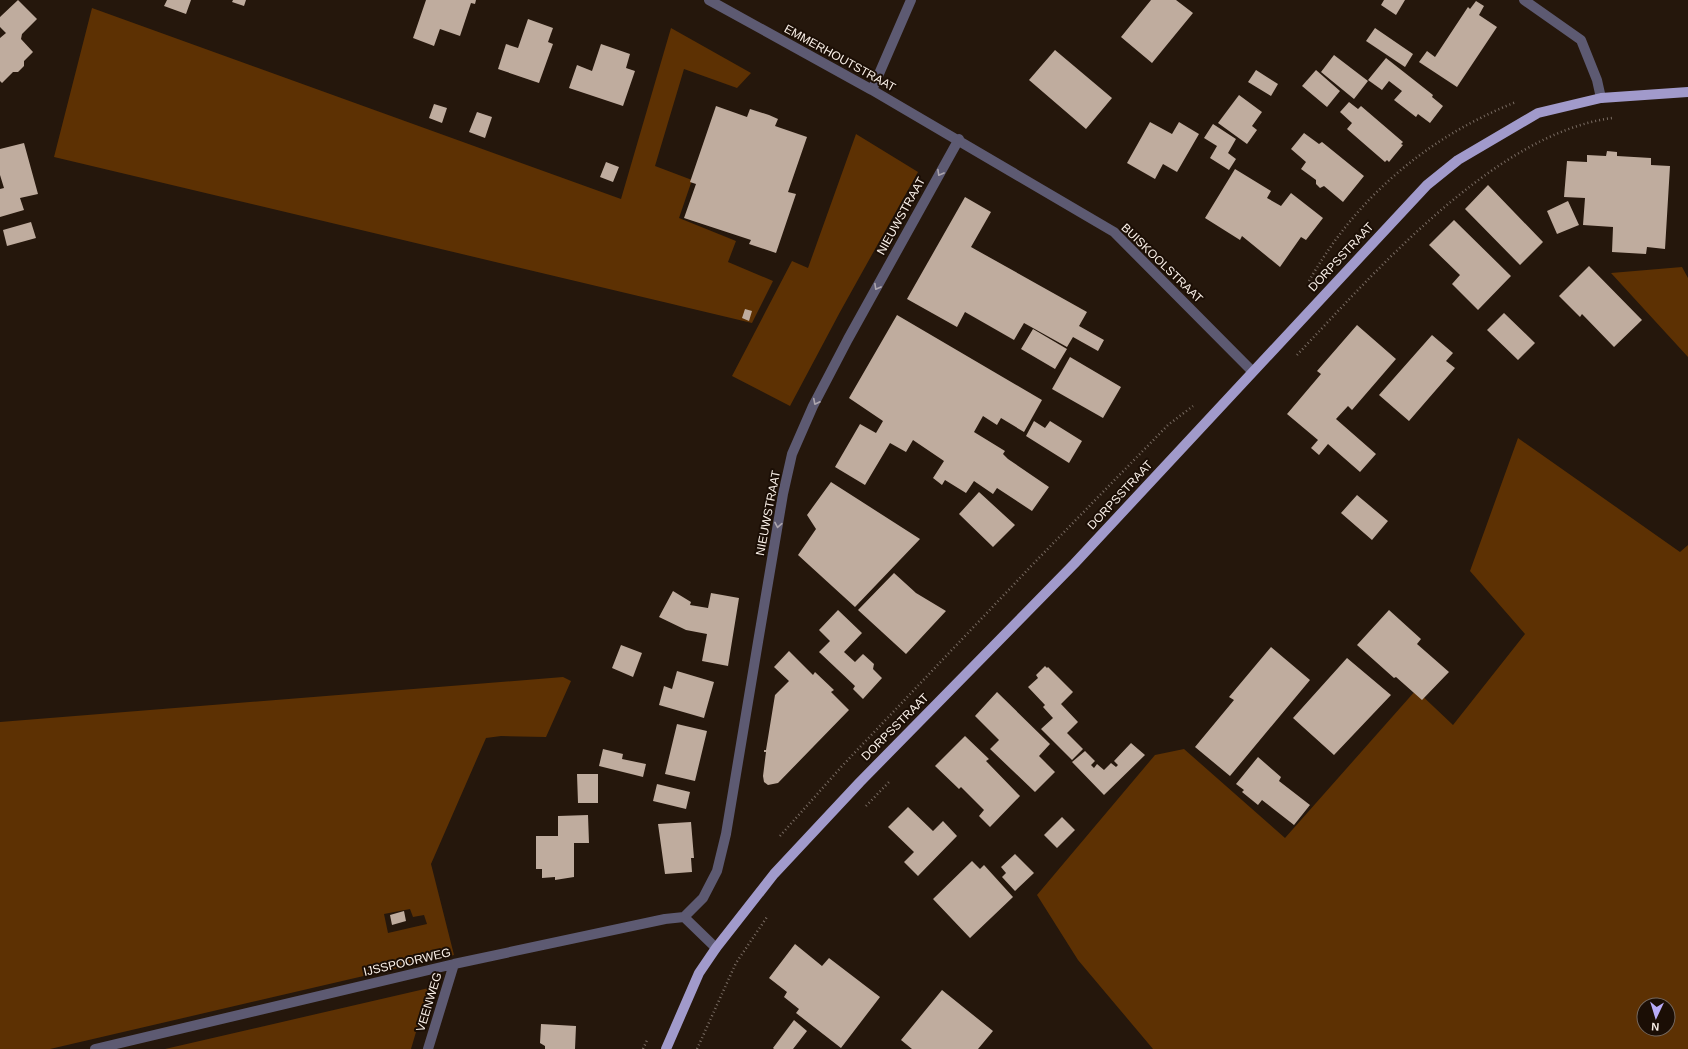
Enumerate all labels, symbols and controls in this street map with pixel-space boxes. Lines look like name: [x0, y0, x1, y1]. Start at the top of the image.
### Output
street label: EMMERHOUTSTRAAT: [782, 22, 899, 95]
one-way arrow: [937, 169, 944, 176]
street label: NIEUWSTRAAT: [874, 174, 928, 257]
street label: DORPSSTRAAT: [1305, 219, 1377, 294]
street label: BUISKOOLSTRAAT: [1118, 221, 1206, 306]
one-way arrow: [874, 283, 881, 290]
one-way arrow: [813, 398, 821, 405]
street label: DORPSSTRAAT: [1084, 457, 1156, 532]
street label: NIEUWSTRAAT: [753, 469, 783, 557]
one-way arrow: [774, 522, 783, 529]
street label: DORPSSTRAAT: [859, 690, 932, 763]
street label: IJSSPOORWEG: [362, 945, 452, 979]
street label: VEENWEG: [413, 971, 445, 1033]
north arrow: [1636, 997, 1676, 1037]
text: N: [1651, 1021, 1660, 1033]

